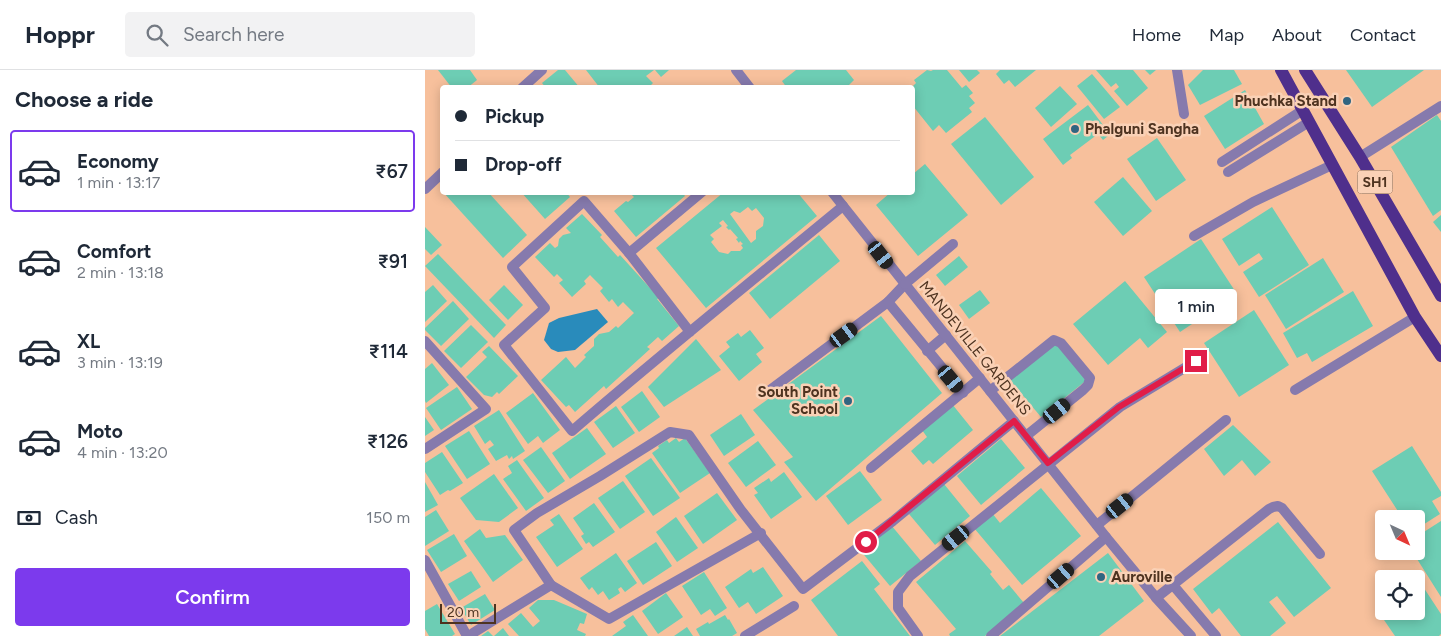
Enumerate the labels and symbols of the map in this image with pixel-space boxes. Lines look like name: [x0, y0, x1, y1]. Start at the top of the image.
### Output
place label: Phuchka Stand: [1234, 92, 1337, 110]
marker: Phuchka Stand: [1341, 95, 1353, 107]
place label: Phalguni Sangha: [1085, 120, 1199, 138]
marker: Phalguni Sangha: [1069, 123, 1081, 135]
road number: SH1: [1357, 170, 1393, 194]
car: [865, 239, 896, 271]
street label: MANDEVILLE GARDENS: [915, 277, 1035, 419]
callout: 1 min: [1155, 288, 1237, 324]
car: [827, 320, 860, 350]
route end: [1185, 350, 1207, 372]
car: [935, 363, 966, 395]
place label: South Point School: [757, 383, 838, 418]
marker: South Point School: [842, 395, 854, 407]
car: [1040, 396, 1073, 426]
car: [1103, 491, 1136, 521]
north arrow: [1375, 510, 1425, 560]
car: [939, 523, 972, 553]
route start: [855, 531, 877, 553]
car: [1044, 560, 1077, 592]
place label: Auroville: [1111, 568, 1173, 586]
marker: Auroville: [1095, 571, 1107, 583]
scale bar: [440, 601, 496, 624]

